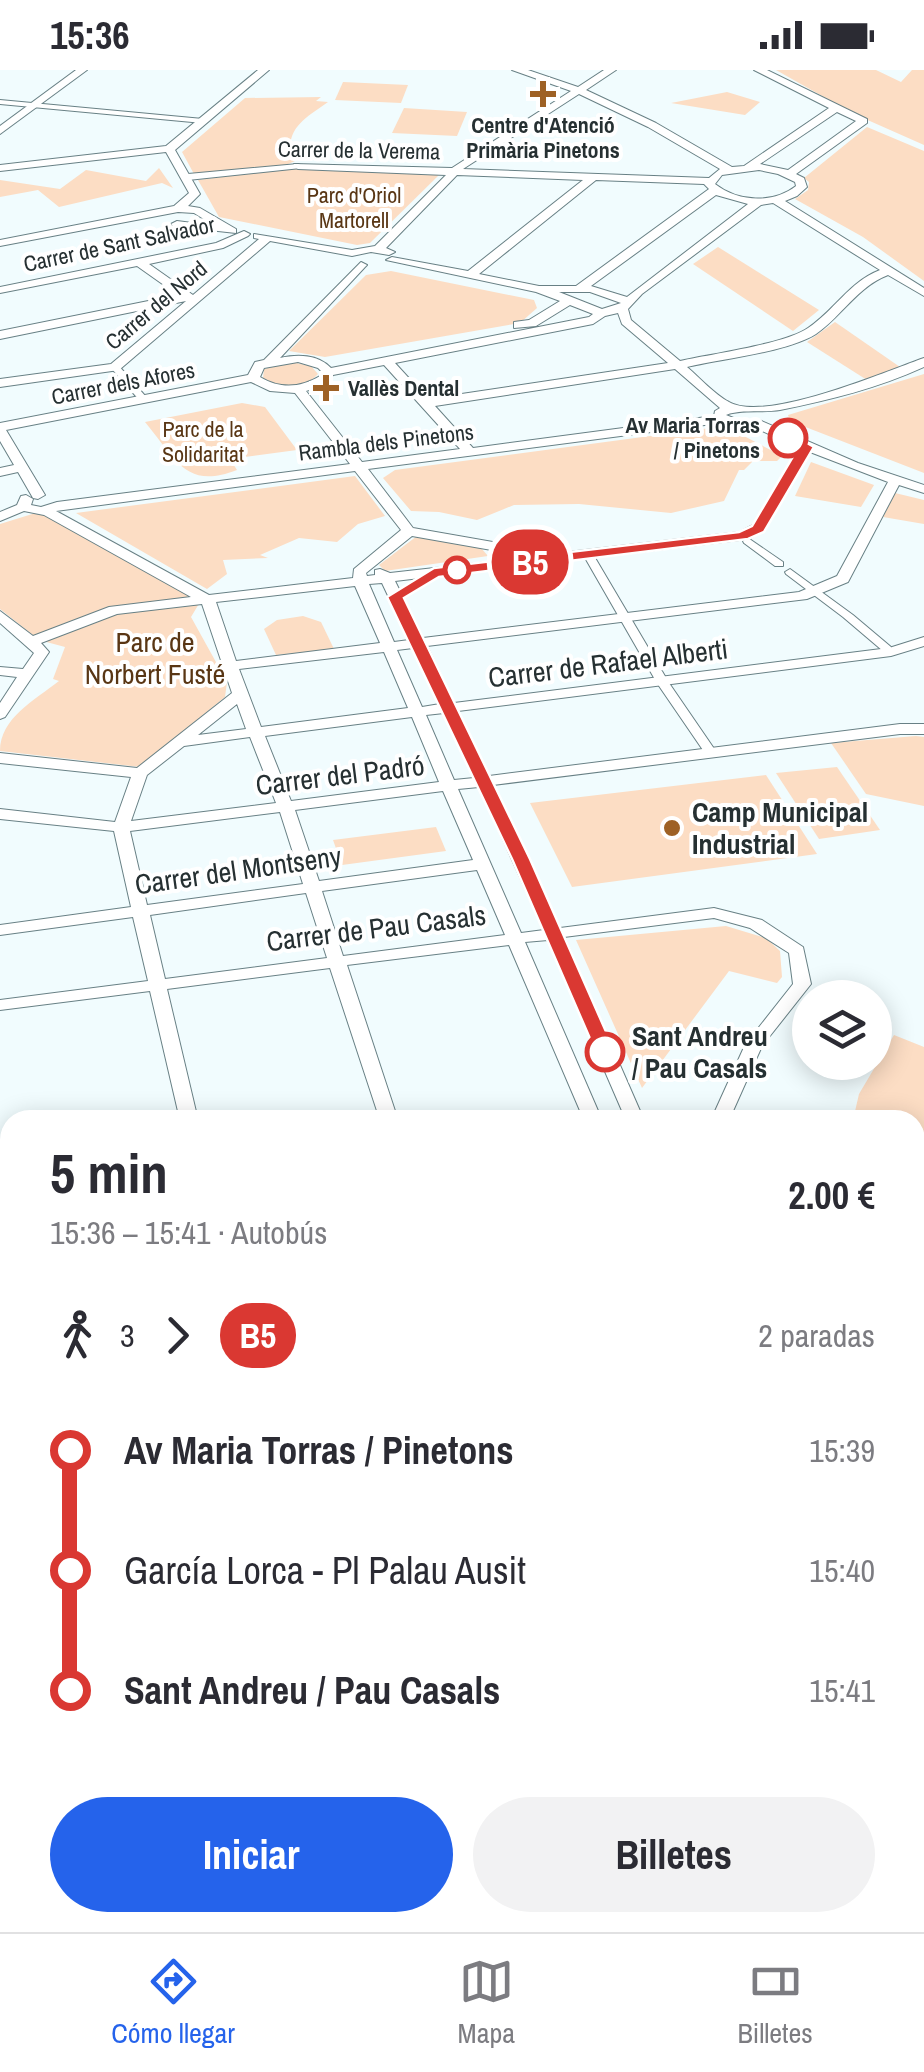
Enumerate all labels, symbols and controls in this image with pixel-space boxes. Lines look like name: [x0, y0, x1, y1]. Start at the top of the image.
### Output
text: 15:36: [50, 10, 130, 61]
marker: Centre d'Atenció Primària Pinetons: [530, 81, 556, 107]
place label: Centre d'Atenció Primària Pinetons: [466, 110, 620, 165]
street label: Carrer de la Verema: [278, 134, 440, 166]
park label: Parc d'Oriol Martorell: [307, 180, 401, 235]
street label: Carrer de Sant Salvador: [21, 209, 217, 279]
street label: Carrer del Nord: [99, 254, 213, 356]
street label: Carrer dels Afores: [49, 354, 197, 412]
place label: Vallès Dental: [348, 373, 459, 403]
marker: Vallès Dental: [313, 375, 339, 401]
place label: Av Maria Torras / Pinetons: [626, 410, 760, 465]
park label: Parc de la Solidaritat: [162, 414, 244, 469]
street label: Rambla dels Pinetons: [297, 416, 475, 468]
marker: Av Maria Torras / Pinetons: [769, 419, 807, 457]
line badge: B5: [485, 530, 575, 594]
text: B5: [512, 539, 548, 586]
unlabelled marker: [444, 557, 470, 583]
park label: Parc de Norbert Fusté: [85, 623, 225, 693]
street label: Carrer de Rafael Alberti: [486, 629, 730, 697]
street label: Carrer del Padró: [253, 746, 427, 804]
place label: Camp Municipal Industrial: [692, 793, 868, 863]
marker: Camp Municipal Industrial: [661, 817, 683, 839]
street label: Carrer del Montseny: [132, 837, 344, 903]
street label: Carrer de Pau Casals: [264, 896, 488, 960]
map controls: [792, 980, 892, 1080]
button: layers: [792, 980, 892, 1080]
place label: Sant Andreu / Pau Casals: [632, 1017, 768, 1087]
marker: Sant Andreu / Pau Casals: [586, 1033, 624, 1071]
text: 5 min: [50, 1136, 168, 1210]
text: 2.00 €: [788, 1170, 875, 1221]
text: 15:36 – 15:41 · Autobús: [50, 1211, 327, 1254]
icon: walk: [50, 1308, 105, 1363]
icon: forward: [150, 1308, 205, 1363]
text: B5: [240, 1312, 276, 1359]
text: 3: [120, 1314, 135, 1357]
text: 2 paradas: [758, 1314, 875, 1357]
text: Av Maria Torras / Pinetons: [124, 1425, 514, 1476]
text: 15:39: [809, 1429, 875, 1472]
text: García Lorca - Pl Palau Ausit: [124, 1545, 526, 1596]
text: 15:40: [809, 1549, 875, 1592]
text: Sant Andreu / Pau Casals: [124, 1665, 500, 1716]
text: 15:41: [809, 1669, 875, 1712]
button: Iniciar: [50, 1797, 453, 1912]
button: Billetes: [473, 1797, 875, 1912]
tab: Cómo llegar: [111, 1954, 235, 2052]
tab: Mapa: [458, 1954, 515, 2052]
tab: Billetes: [737, 1954, 813, 2052]

